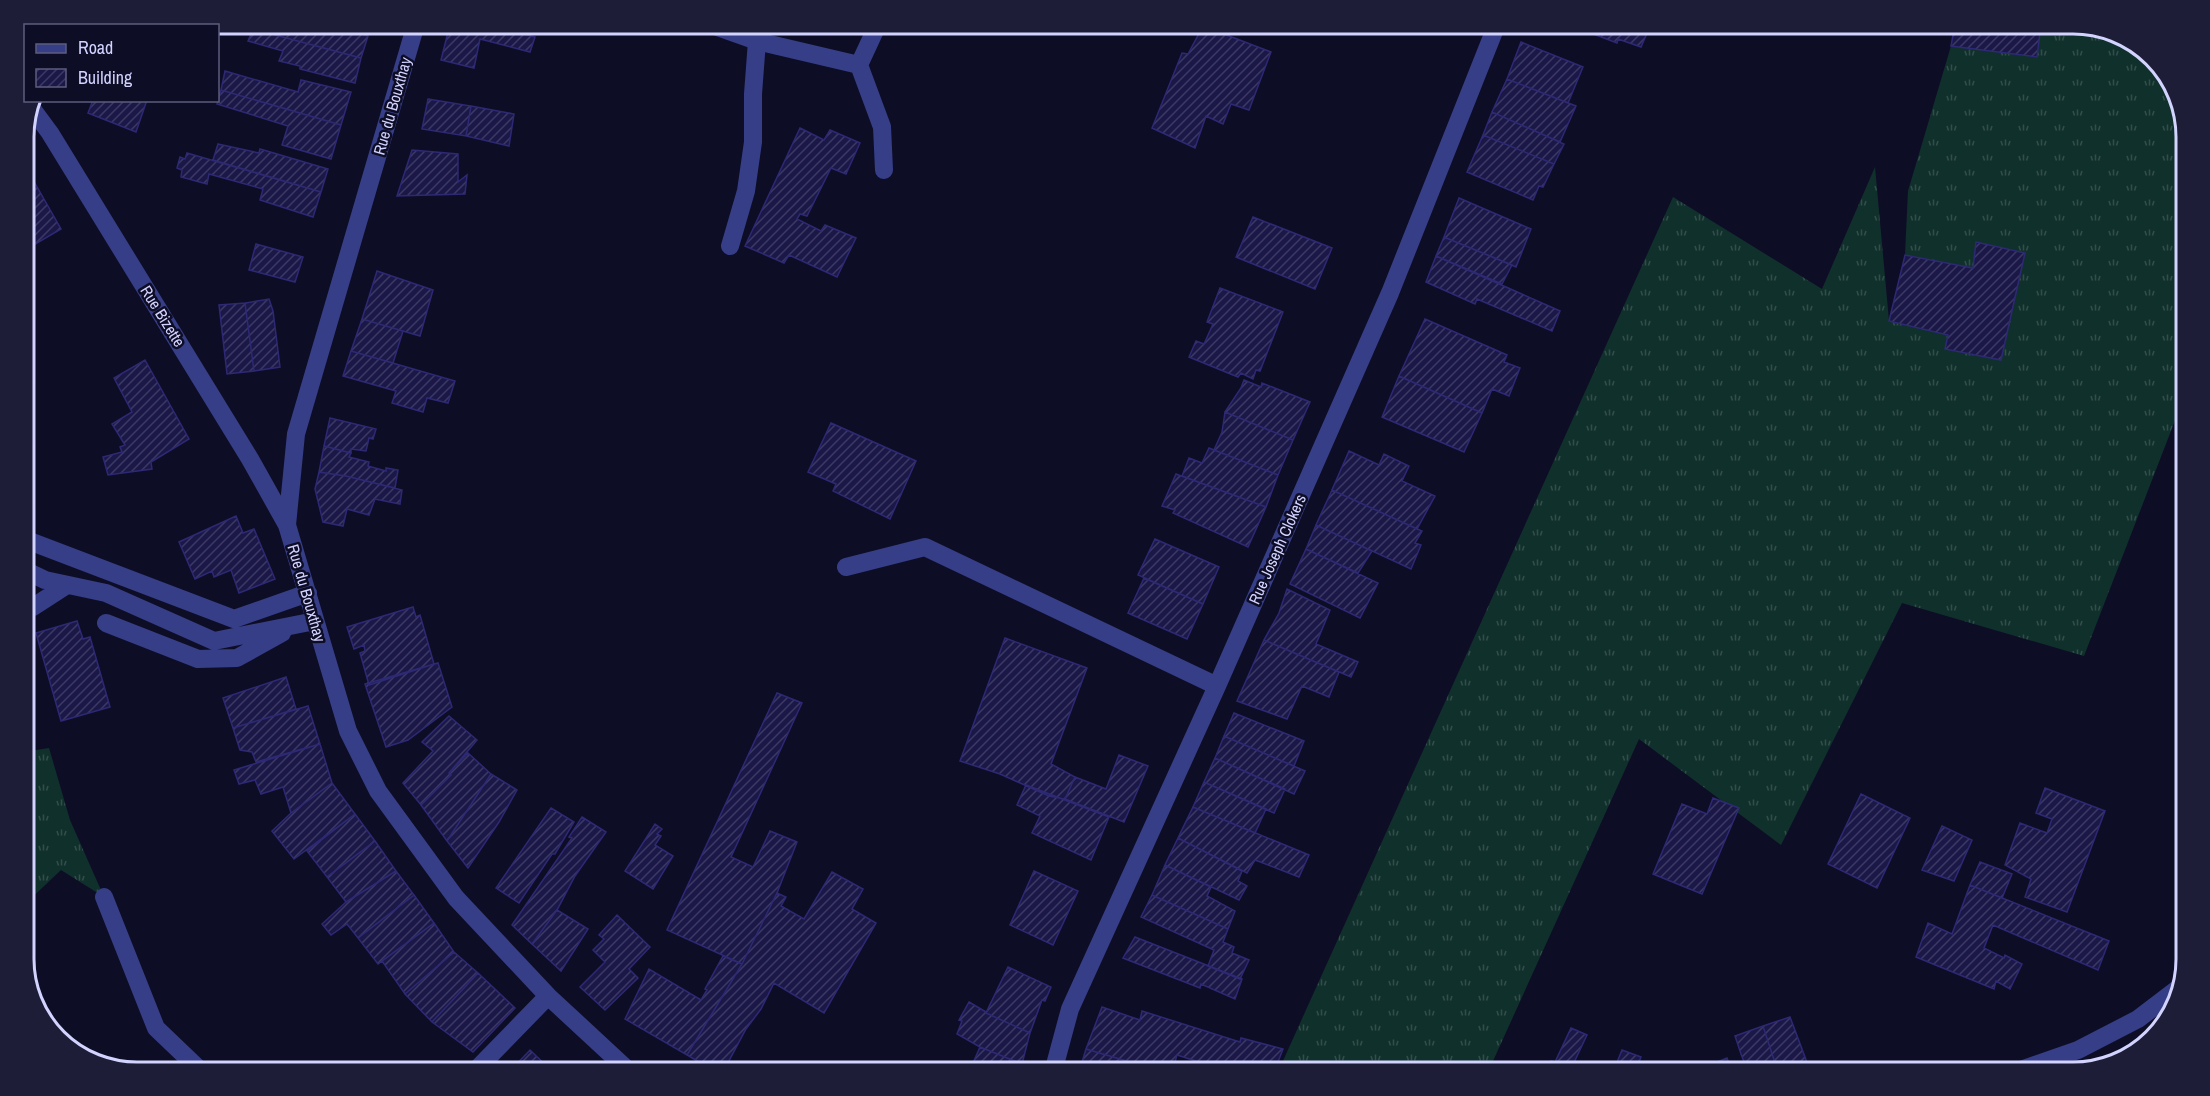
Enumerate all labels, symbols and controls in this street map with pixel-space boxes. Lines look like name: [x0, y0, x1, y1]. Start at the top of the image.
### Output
legend: [24, 24, 219, 102]
text: Road: [78, 35, 113, 60]
street label: Rue du Bouxthay: [368, 54, 417, 157]
text: Building: [78, 65, 133, 90]
street label: Rue Bizette: [136, 281, 190, 351]
street label: Rue Joseph Clokers: [1243, 491, 1311, 607]
street label: Rue du Bouxthay: [283, 542, 332, 645]

